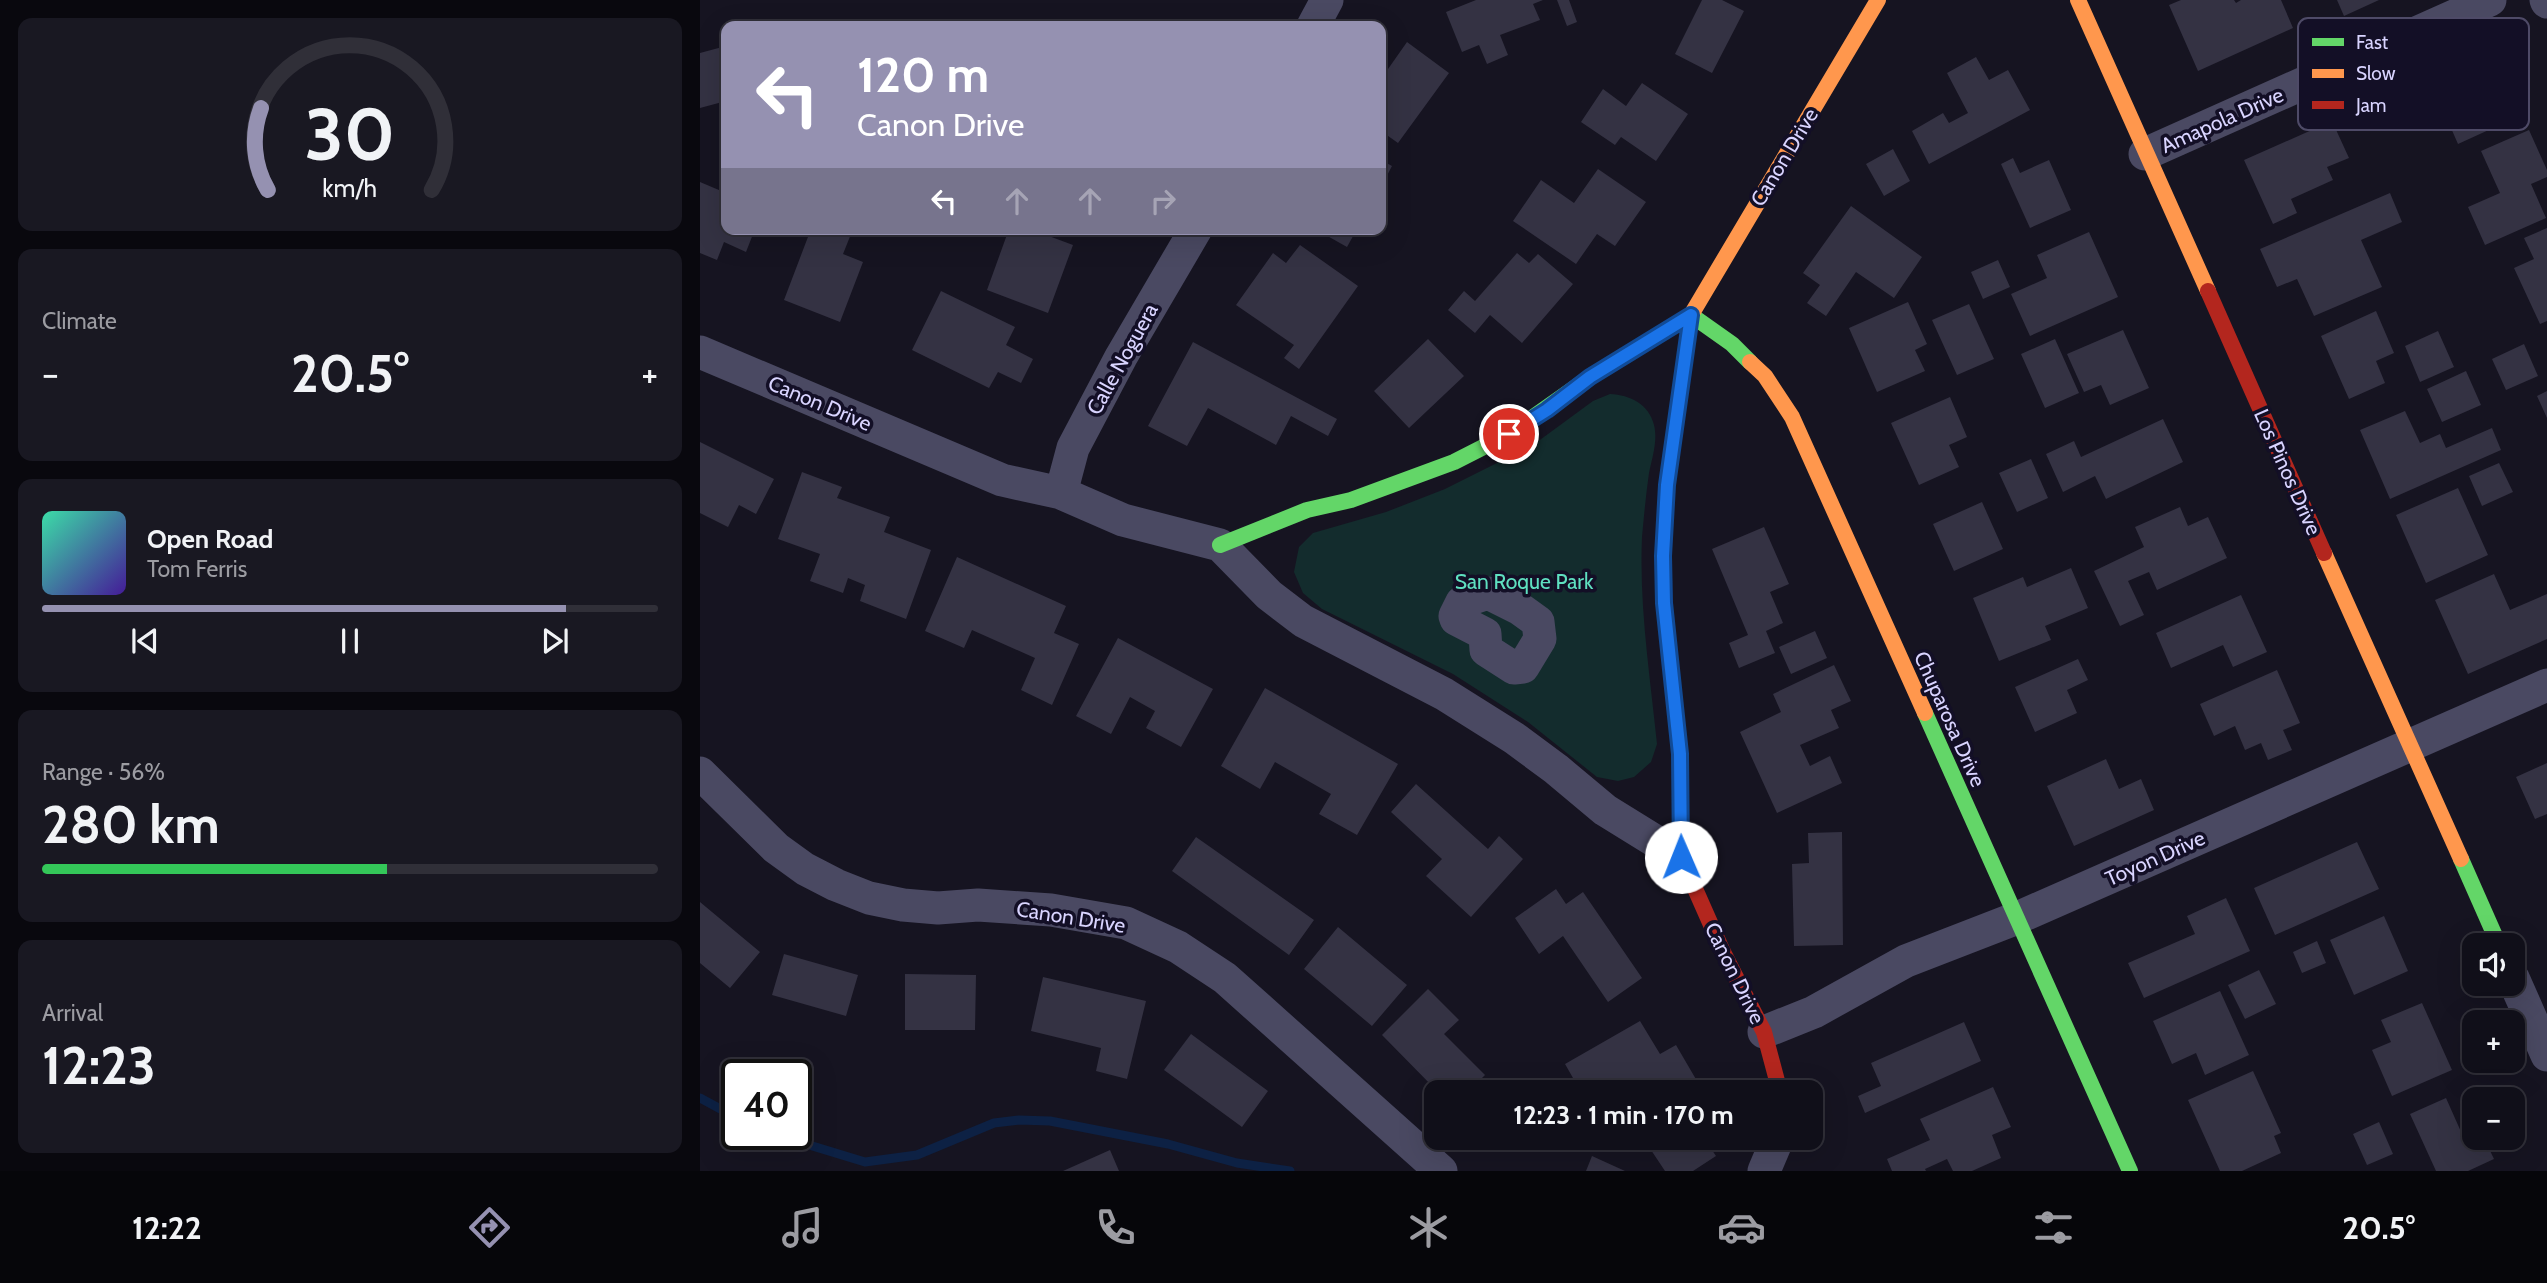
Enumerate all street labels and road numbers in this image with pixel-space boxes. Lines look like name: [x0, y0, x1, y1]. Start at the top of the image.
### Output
street label: Amapola Drive: [2157, 82, 2287, 158]
street label: Canon Drive: [1745, 103, 1823, 211]
street label: Calle Noguera: [1081, 299, 1163, 419]
street label: Canon Drive: [765, 370, 876, 436]
street label: Los Pinos Drive: [2249, 405, 2327, 539]
street label: Chuparosa Drive: [1909, 647, 1991, 791]
street label: Toyon Drive: [2101, 825, 2209, 891]
street label: Canon Drive: [1015, 896, 1127, 938]
street label: Canon Drive: [1700, 918, 1770, 1028]

